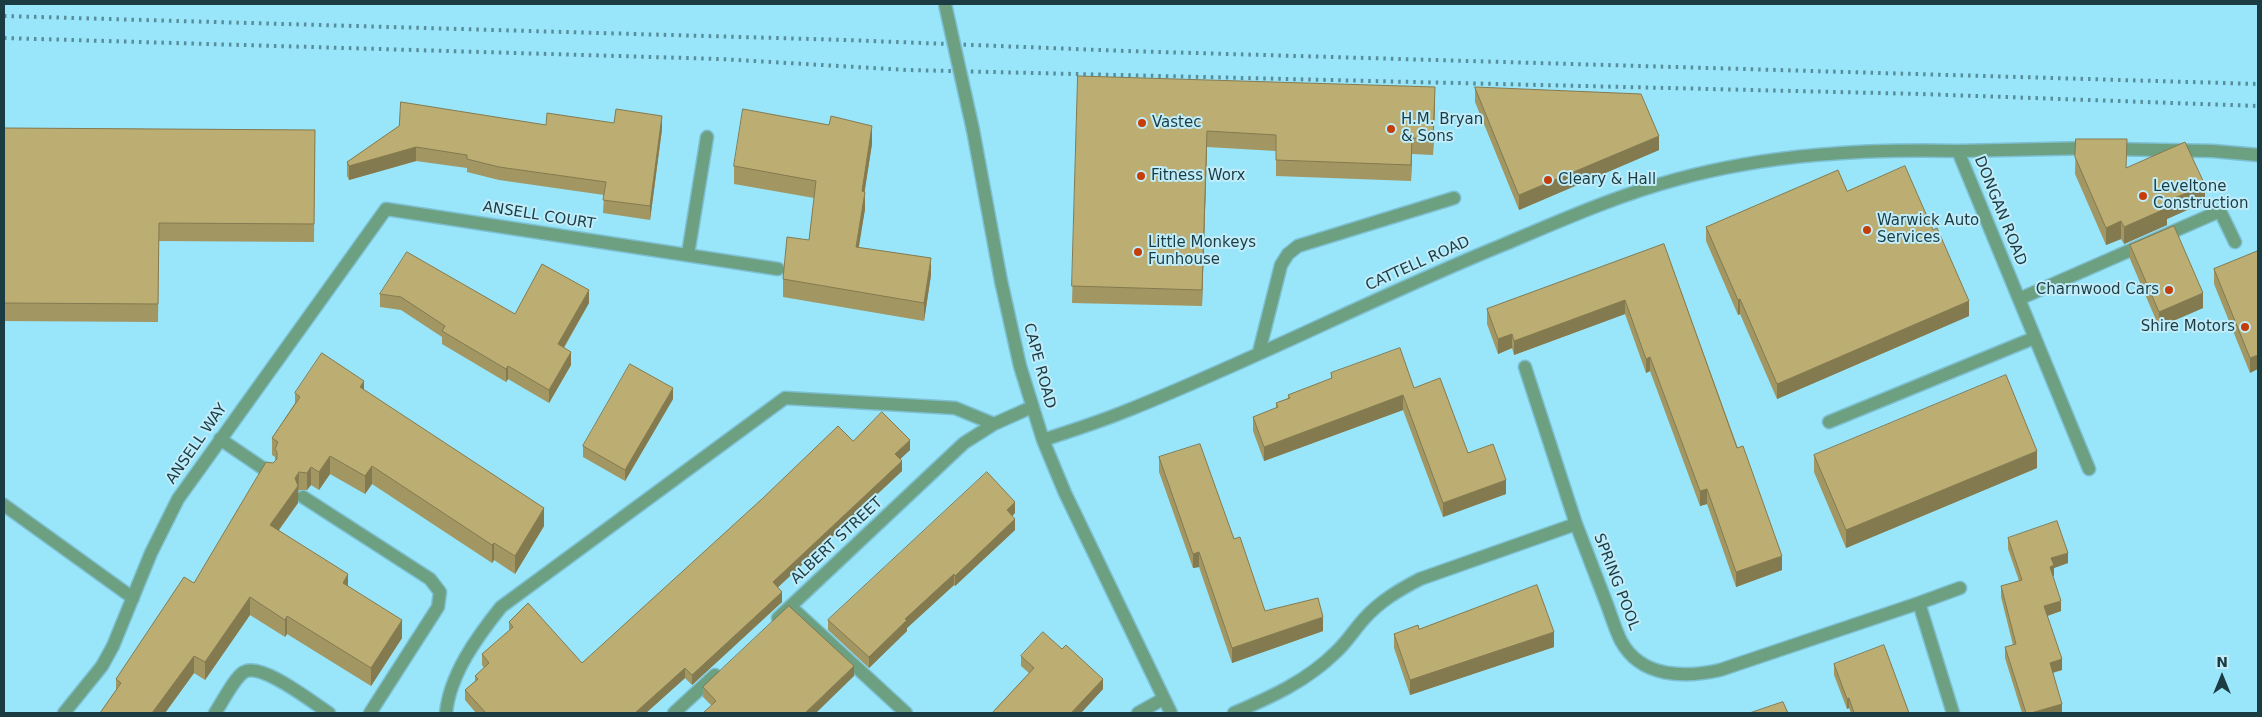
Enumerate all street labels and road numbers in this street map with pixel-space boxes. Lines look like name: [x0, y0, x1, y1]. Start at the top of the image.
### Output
street label: DONGAN ROAD: [1970, 154, 2030, 268]
street label: ANSELL COURT: [481, 198, 597, 234]
street label: CATTELL ROAD: [1363, 233, 1473, 295]
street label: CAPE ROAD: [1019, 321, 1059, 411]
street label: ANSELL WAY: [163, 400, 231, 488]
street label: ALBERT STREET: [787, 494, 887, 588]
street label: SPRING POOL: [1589, 531, 1643, 633]

